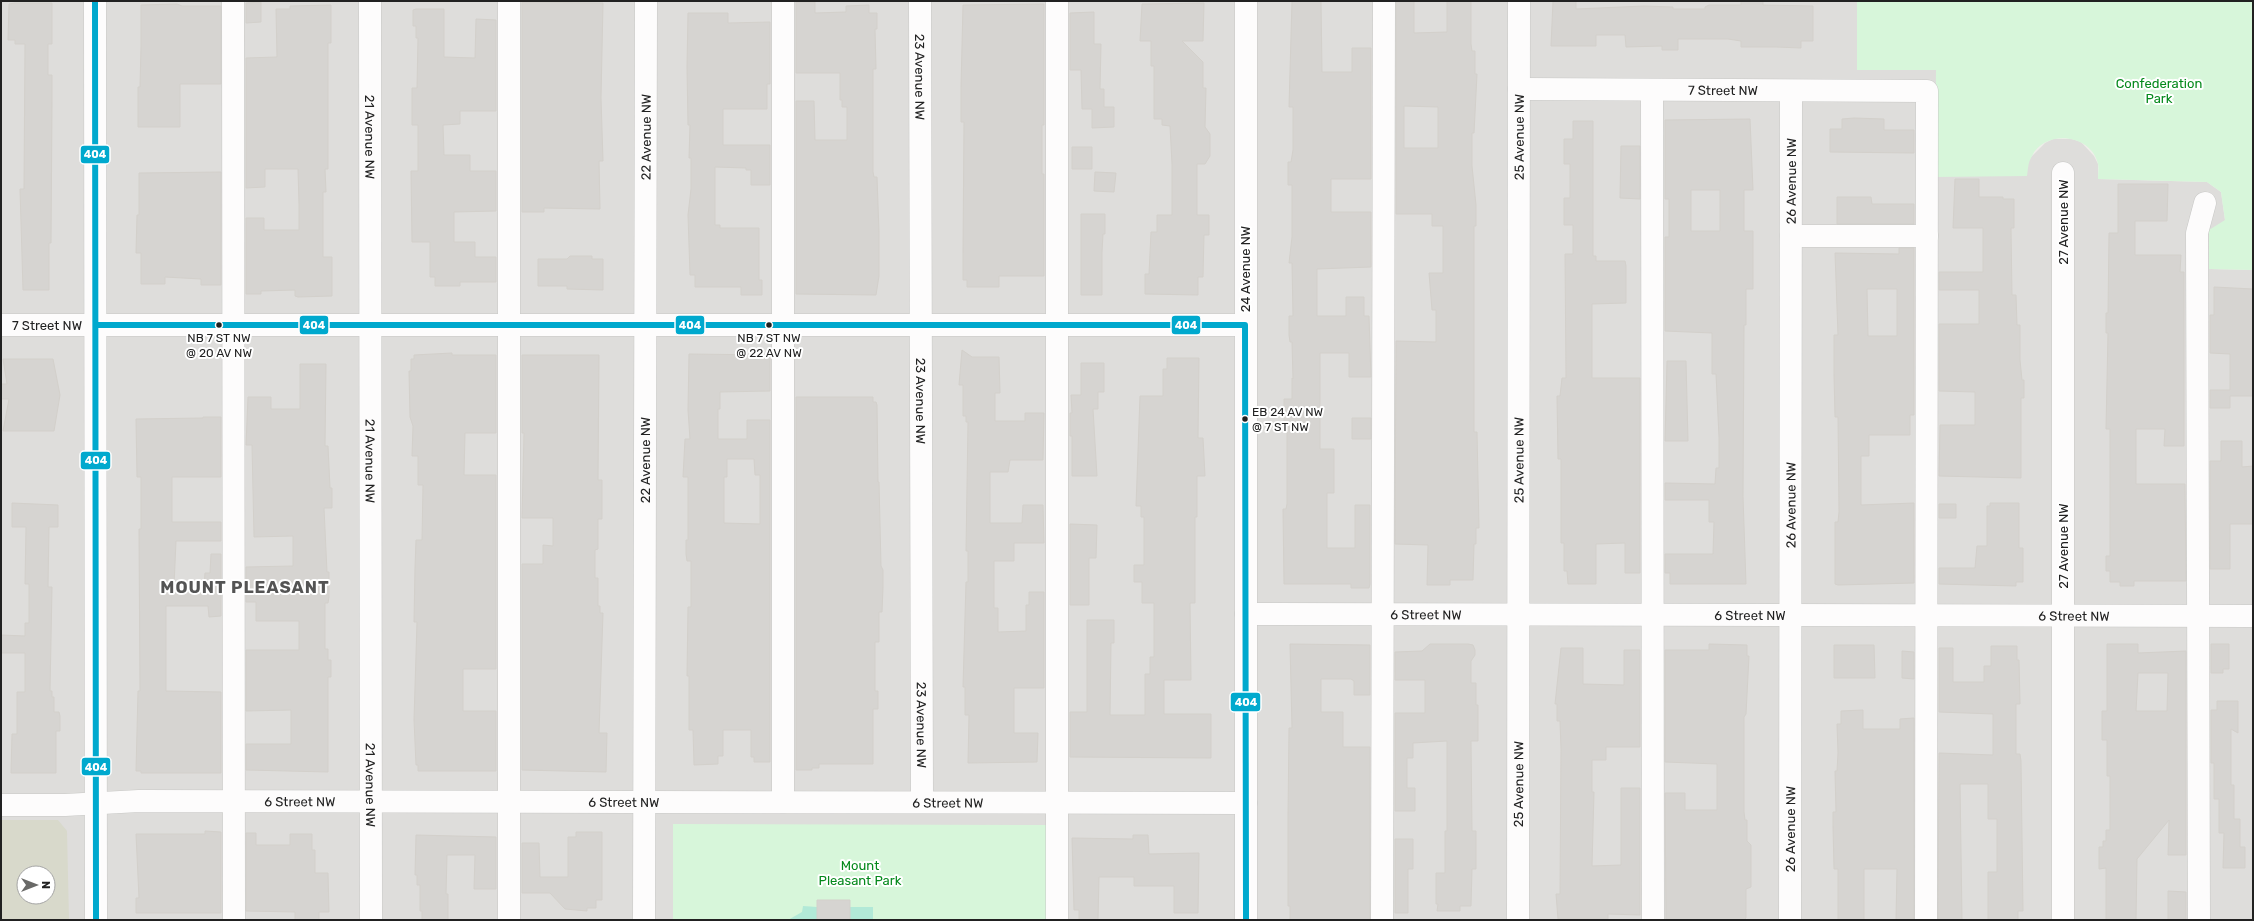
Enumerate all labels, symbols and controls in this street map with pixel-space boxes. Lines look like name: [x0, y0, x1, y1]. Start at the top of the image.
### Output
street label: 23 Avenue NW: [913, 34, 928, 120]
park label: Confederation Park: [2116, 76, 2202, 106]
street label: 7 Street NW: [1688, 82, 1758, 98]
street label: 22 Avenue NW: [638, 94, 653, 180]
street label: 25 Avenue NW: [1511, 94, 1526, 180]
street label: 21 Avenue NW: [363, 95, 378, 179]
street label: 26 Avenue NW: [1783, 138, 1798, 224]
line badge: 404: [80, 145, 110, 164]
text: 404: [84, 148, 107, 161]
street label: 27 Avenue NW: [2056, 179, 2071, 265]
street label: 24 Avenue NW: [1238, 226, 1253, 312]
line badge: 404: [299, 315, 329, 335]
line badge: 404: [675, 315, 705, 335]
line badge: 404: [1171, 315, 1201, 335]
street label: 7 Street NW: [12, 318, 82, 333]
text: 404: [303, 319, 326, 332]
text: 404: [679, 319, 702, 332]
text: 404: [1175, 319, 1198, 332]
marker: NB 7 ST NW @ 20 AV NW: [214, 320, 224, 330]
marker: NB 7 ST NW @ 22 AV NW: [764, 320, 774, 330]
place label: NB 7 ST NW @ 20 AV NW: [186, 331, 252, 360]
place label: NB 7 ST NW @ 22 AV NW: [736, 331, 802, 360]
street label: 23 Avenue NW: [913, 358, 929, 444]
place label: EB 24 AV NW @ 7 ST NW: [1252, 405, 1323, 434]
marker: EB 24 AV NW @ 7 ST NW: [1240, 414, 1250, 424]
street label: 22 Avenue NW: [637, 417, 653, 503]
street label: 25 Avenue NW: [1511, 417, 1526, 503]
street label: 21 Avenue NW: [363, 419, 378, 503]
line badge: 404: [80, 451, 111, 470]
text: 404: [85, 454, 108, 467]
street label: 26 Avenue NW: [1783, 462, 1798, 548]
street label: 27 Avenue NW: [2056, 503, 2071, 589]
district label: MOUNT PLEASANT: [160, 577, 330, 597]
street label: 6 Street NW: [1390, 607, 1462, 622]
street label: 6 Street NW: [1714, 607, 1786, 623]
street label: 6 Street NW: [2038, 608, 2110, 623]
street label: 23 Avenue NW: [914, 682, 929, 768]
line badge: 404: [1230, 692, 1261, 712]
text: 404: [1235, 696, 1258, 709]
street label: 25 Avenue NW: [1511, 741, 1526, 827]
street label: 21 Avenue NW: [363, 743, 378, 827]
line badge: 404: [81, 757, 111, 776]
text: 404: [85, 761, 108, 774]
street label: 26 Avenue NW: [1783, 786, 1798, 872]
street label: 6 Street NW: [264, 794, 336, 809]
street label: 6 Street NW: [588, 794, 660, 809]
street label: 6 Street NW: [912, 795, 984, 810]
park label: Mount Pleasant Park: [819, 858, 902, 888]
north arrow: [16, 865, 56, 905]
text: N: [39, 881, 52, 889]

